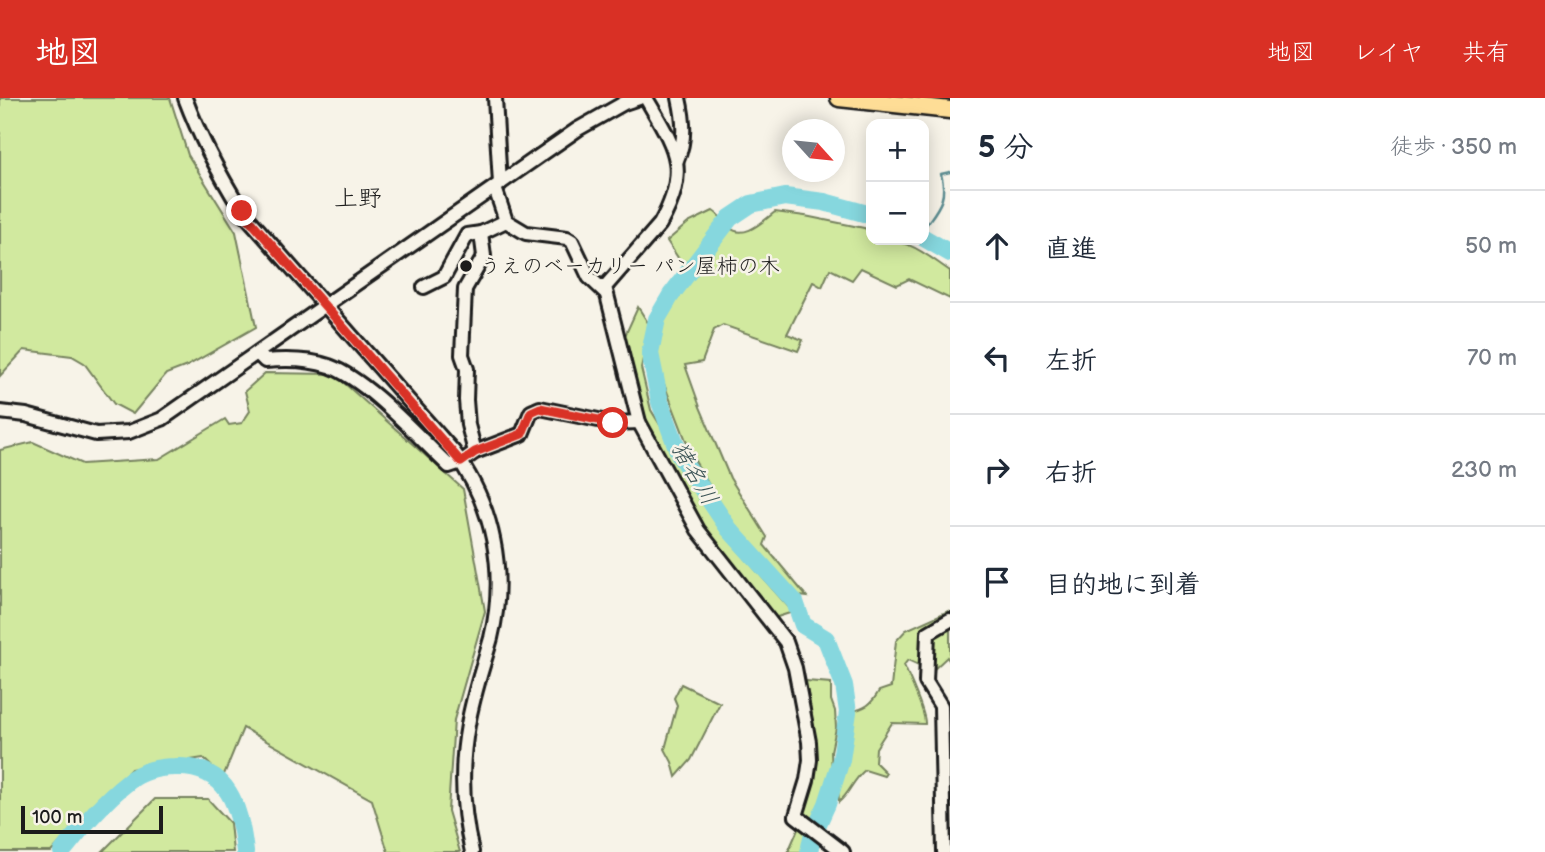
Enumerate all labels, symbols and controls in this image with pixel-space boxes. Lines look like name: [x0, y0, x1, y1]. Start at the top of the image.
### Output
text: 地図: [35, 33, 101, 73]
text: 地図: [1267, 38, 1315, 67]
text: レイヤ: [1353, 38, 1424, 67]
text: 共有: [1462, 38, 1510, 67]
north arrow: [782, 119, 845, 182]
map controls: [866, 119, 929, 245]
button: +: [866, 119, 929, 182]
text: 5 分: [978, 130, 1033, 166]
text: 徒歩 · 350 m: [1390, 133, 1517, 161]
button: −: [866, 182, 929, 245]
district label: 上野: [334, 184, 382, 213]
route end: [226, 195, 257, 226]
icon: ahead: [978, 227, 1016, 265]
text: 50 m: [1465, 232, 1517, 260]
text: 直進: [1045, 234, 1097, 265]
place label: うえのベーカリー パン屋柿の木: [480, 254, 780, 279]
marker: うえのベーカリー パン屋柿の木: [458, 258, 474, 274]
icon: left: [978, 339, 1016, 377]
text: 70 m: [1467, 344, 1517, 372]
text: 左折: [1045, 346, 1097, 377]
route start: [597, 407, 628, 438]
water label: 猪名川: [665, 437, 724, 510]
icon: right: [978, 451, 1016, 489]
text: 230 m: [1451, 456, 1517, 484]
text: 右折: [1045, 458, 1097, 489]
icon: arrive: [978, 563, 1016, 601]
text: 目的地に到着: [1045, 570, 1201, 601]
scale bar: [21, 803, 163, 835]
text: 100 m: [32, 806, 83, 829]

